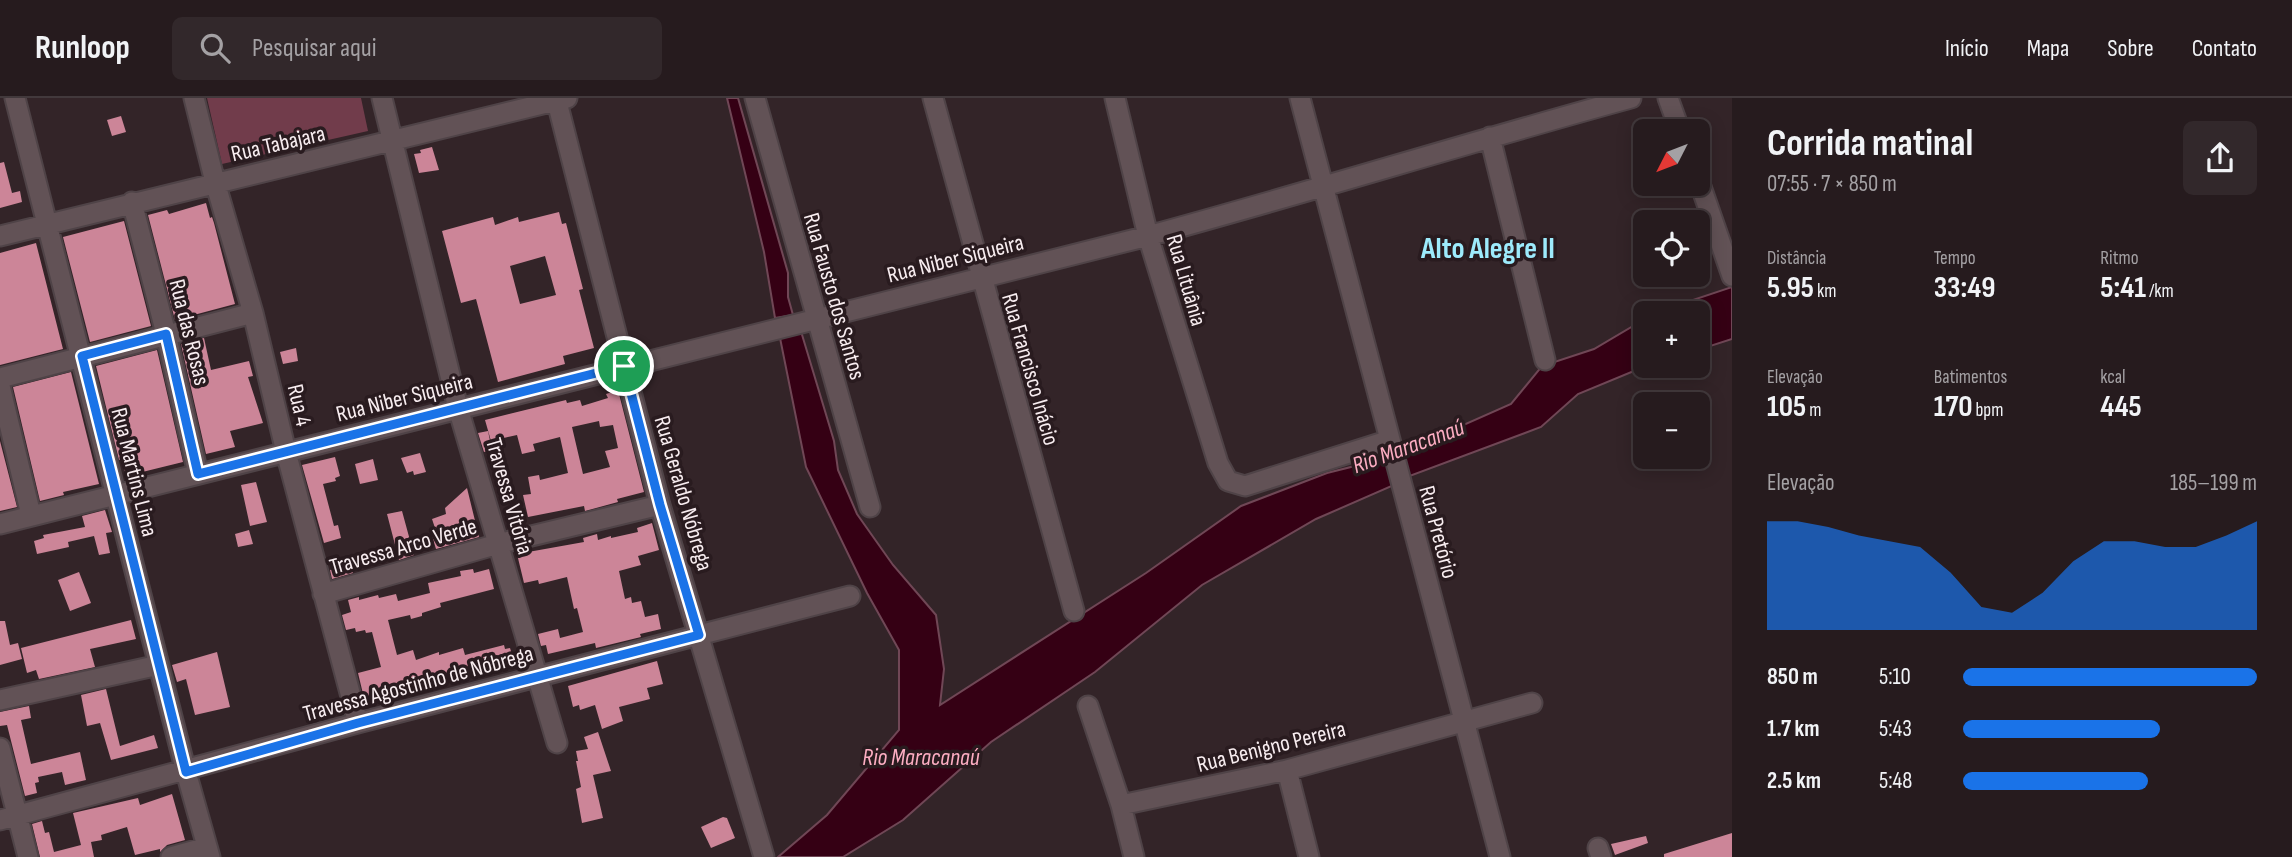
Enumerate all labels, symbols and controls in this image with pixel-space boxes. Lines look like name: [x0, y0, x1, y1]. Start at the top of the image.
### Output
search box: [172, 17, 662, 80]
text: Runloop: [35, 28, 130, 68]
icon: search: [196, 29, 234, 67]
text: Pesquisar aqui: [252, 33, 377, 64]
text: Início: [1945, 34, 1989, 63]
text: Mapa: [2027, 34, 2069, 63]
text: Sobre: [2107, 34, 2154, 63]
text: Contato: [2192, 34, 2257, 63]
north arrow: [1633, 119, 1710, 196]
map controls: [1633, 119, 1710, 469]
street label: Rua Tabajara: [228, 120, 328, 168]
text: Corrida matinal: [1767, 121, 1973, 166]
button: share: [2183, 121, 2257, 195]
text: 07:55 · 7 × 850 m: [1767, 170, 1897, 198]
street label: Rua Fausto dos Santos: [797, 210, 871, 383]
button: locate: [1633, 210, 1710, 287]
street label: Rua Niber Siqueira: [884, 228, 1026, 289]
street label: Rua Lituânia: [1160, 231, 1212, 329]
district label: Alto Alegre II: [1420, 231, 1555, 267]
text: Distância: [1767, 247, 1826, 270]
text: Tempo: [1934, 247, 1976, 270]
text: Ritmo: [2100, 247, 2139, 270]
text: 5.95: [1767, 270, 1814, 306]
text: 33:49: [1934, 270, 1995, 306]
text: 5:41: [2100, 270, 2146, 306]
street label: Rua das Rosas: [162, 276, 216, 388]
text: km: [1814, 280, 1836, 303]
text: /km: [2146, 280, 2174, 303]
street label: Rua Francisco Inácio: [995, 290, 1065, 448]
button: +: [1633, 301, 1710, 378]
pin: [594, 336, 654, 396]
icon: arrive: [605, 347, 643, 385]
text: Elevação: [1767, 366, 1823, 389]
text: Batimentos: [1934, 366, 2007, 389]
text: kcal: [2100, 366, 2125, 389]
street label: Rua Niber Siqueira: [333, 367, 475, 428]
street label: Rua 4: [281, 381, 318, 429]
text: 105: [1767, 389, 1806, 425]
text: 170: [1934, 389, 1972, 425]
text: 445: [2100, 389, 2142, 425]
button: −: [1633, 392, 1710, 469]
text: m: [1806, 399, 1821, 422]
text: bpm: [1972, 399, 2003, 422]
street label: Rua Martins Lima: [105, 405, 164, 539]
street label: Rua Geraldo Nóbrega: [648, 413, 719, 574]
water label: Rio Maracanaú: [1348, 413, 1468, 480]
street label: Travessa Vitória: [479, 435, 539, 558]
text: Elevação: [1767, 469, 1835, 497]
text: 185–199 m: [2170, 469, 2257, 497]
street label: Rua Pretório: [1412, 483, 1464, 582]
street label: Travessa Arco Verde: [326, 513, 480, 581]
street label: Travessa Agostinho de Nóbrega: [300, 640, 536, 728]
text: 850 m: [1767, 663, 1818, 691]
text: 5:10: [1879, 663, 1911, 691]
street label: Rua Benigno Pereira: [1194, 715, 1349, 779]
text: 1.7 km: [1767, 715, 1820, 743]
text: 5:43: [1879, 715, 1912, 743]
water label: Rio Maracanaú: [862, 743, 980, 772]
text: 2.5 km: [1767, 767, 1821, 795]
text: 5:48: [1879, 767, 1912, 795]

